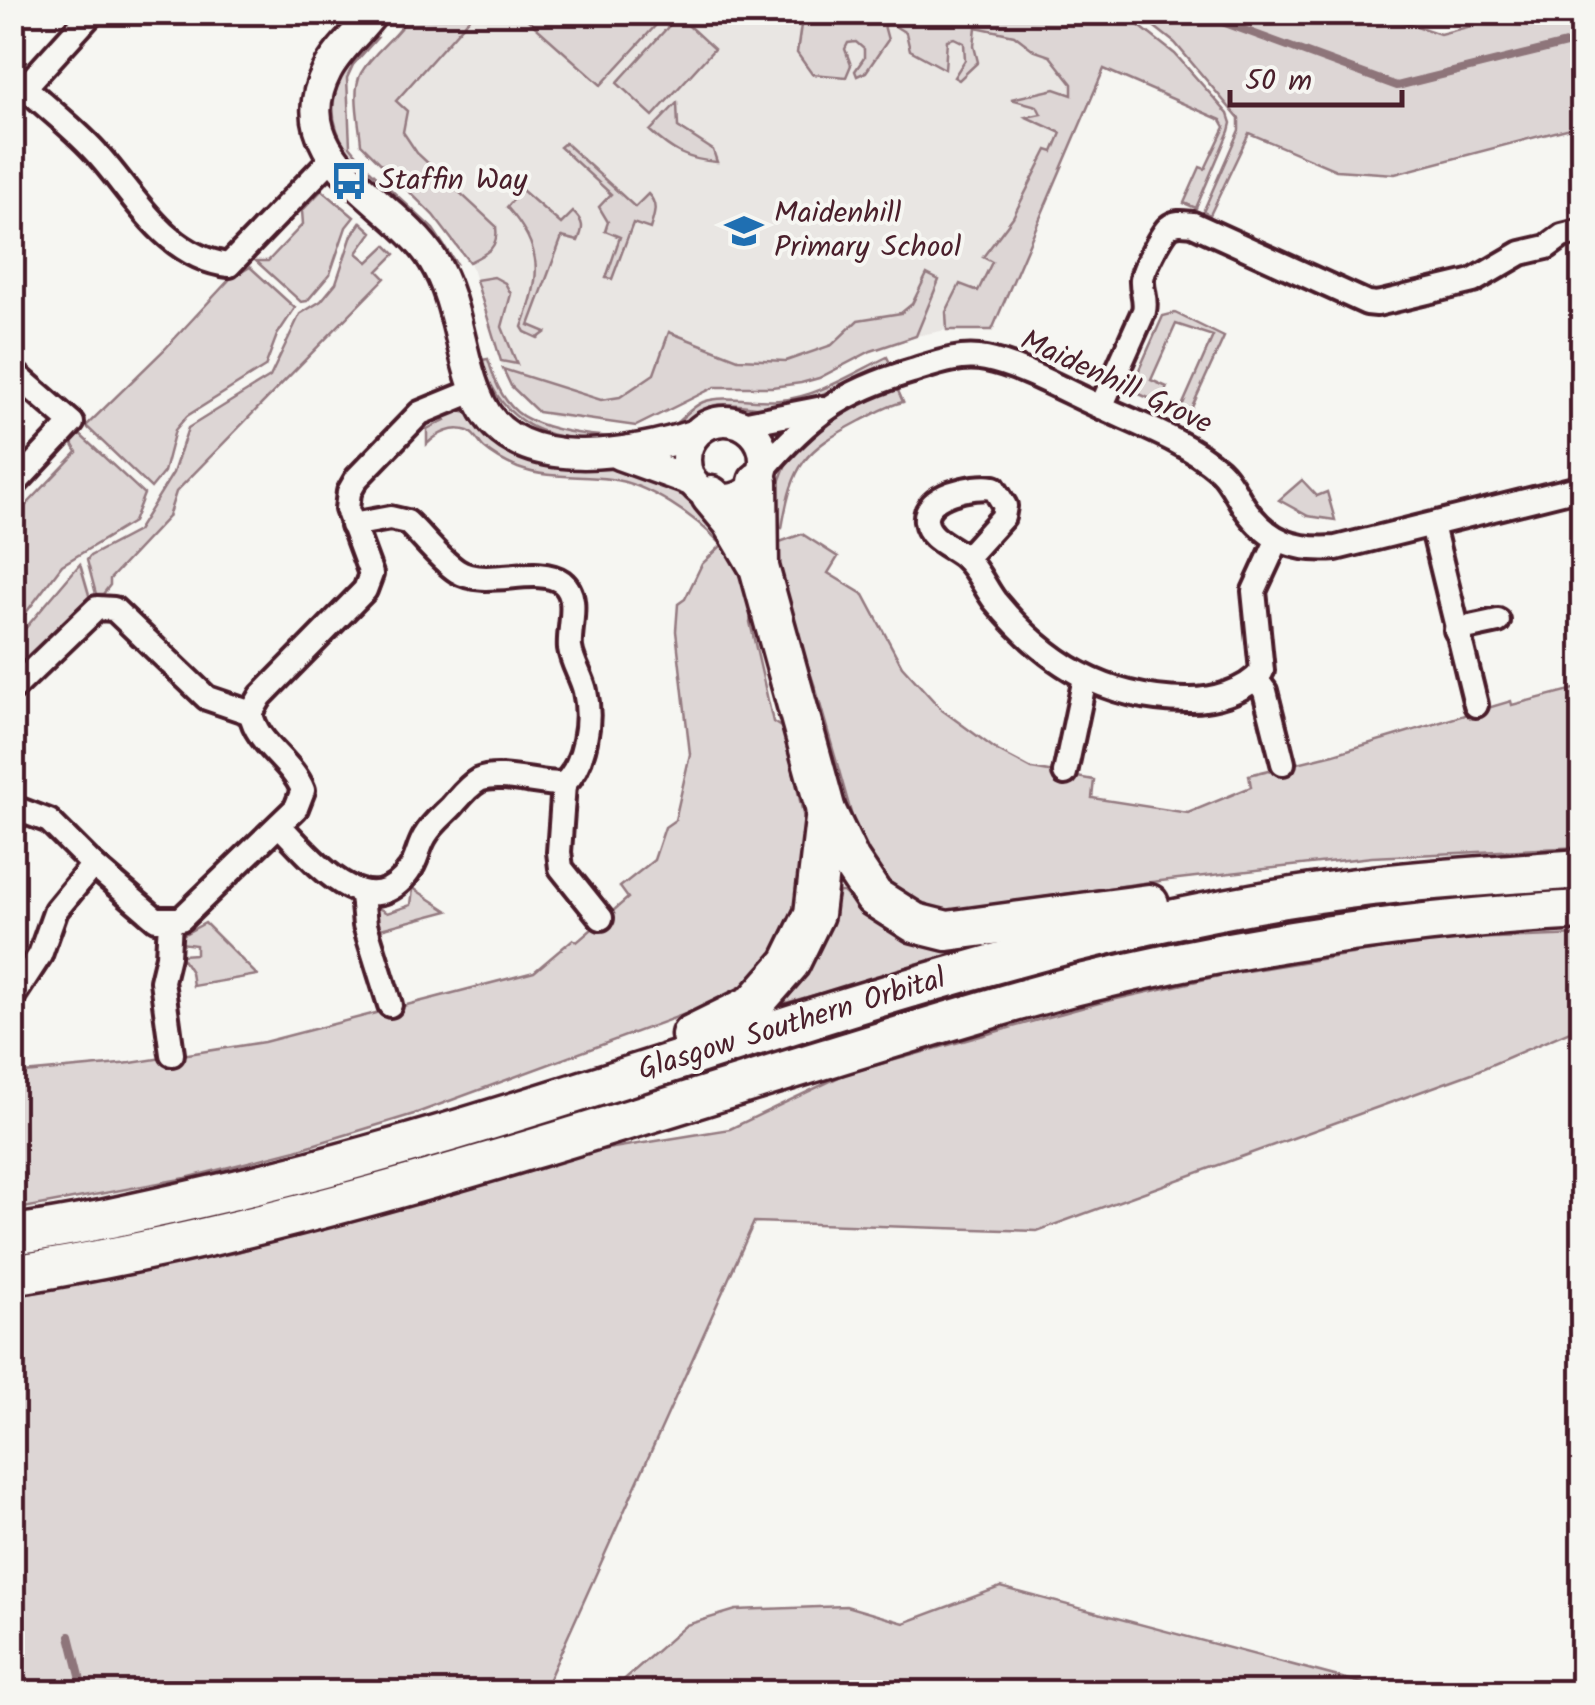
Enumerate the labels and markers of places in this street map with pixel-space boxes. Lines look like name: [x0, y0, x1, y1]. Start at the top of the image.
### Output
place label: Staffin Way: [379, 157, 528, 205]
bus stop icon: Staffin Way: [328, 160, 370, 202]
place label: Maidenhill Primary School: [774, 190, 961, 272]
school or university icon: Maidenhill Primary School: [723, 210, 765, 252]

